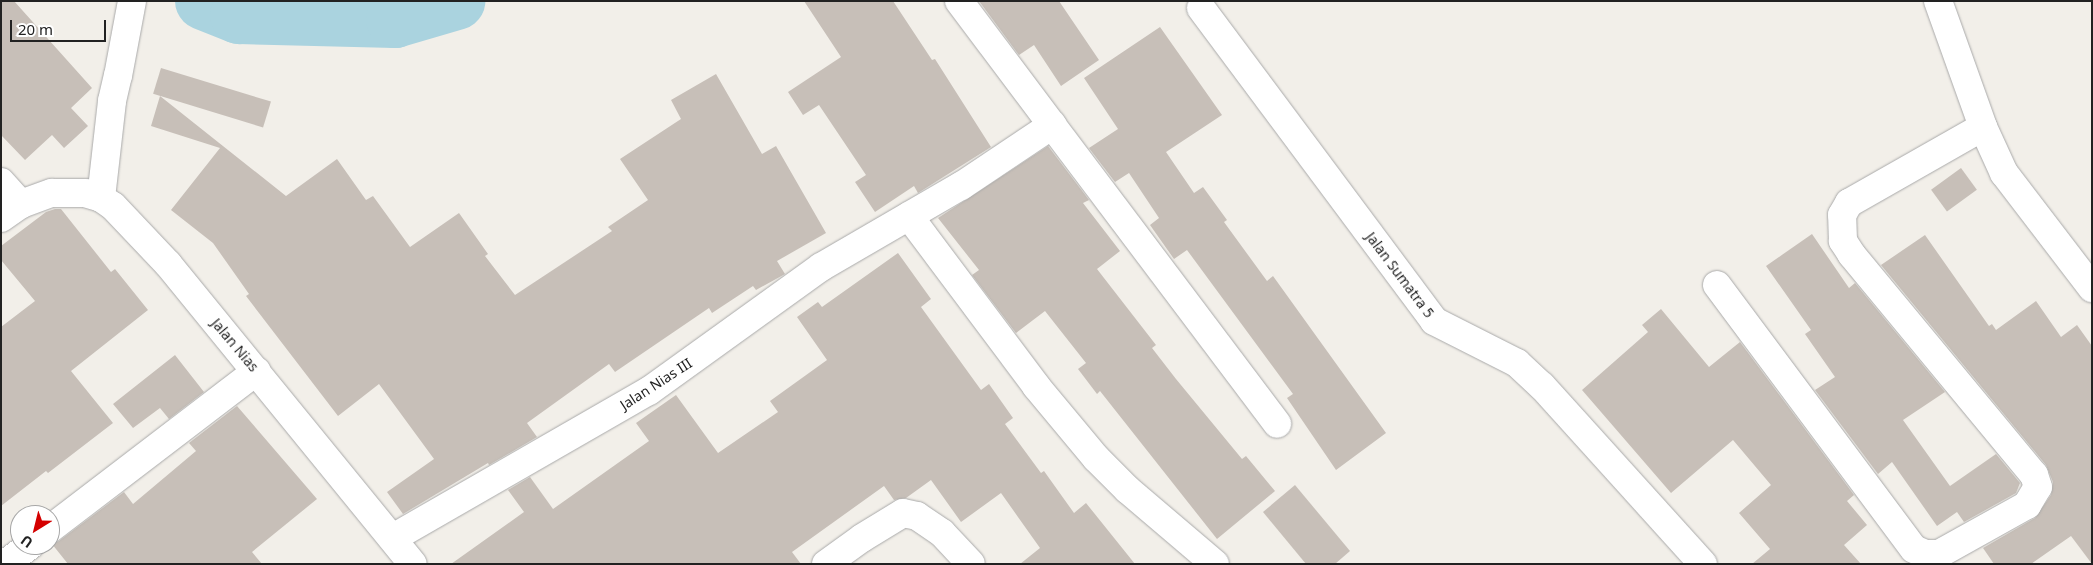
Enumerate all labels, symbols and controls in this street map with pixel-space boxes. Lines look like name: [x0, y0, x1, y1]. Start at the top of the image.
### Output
scale bar: [12, 10, 109, 42]
text: 20 m: [18, 19, 53, 39]
street label: Jalan Sumatra 5: [1362, 229, 1438, 321]
street label: Jalan Nias: [208, 315, 262, 375]
street label: Jalan Nias III: [617, 355, 695, 413]
north arrow: [10, 505, 60, 555]
text: U: [17, 531, 36, 553]

